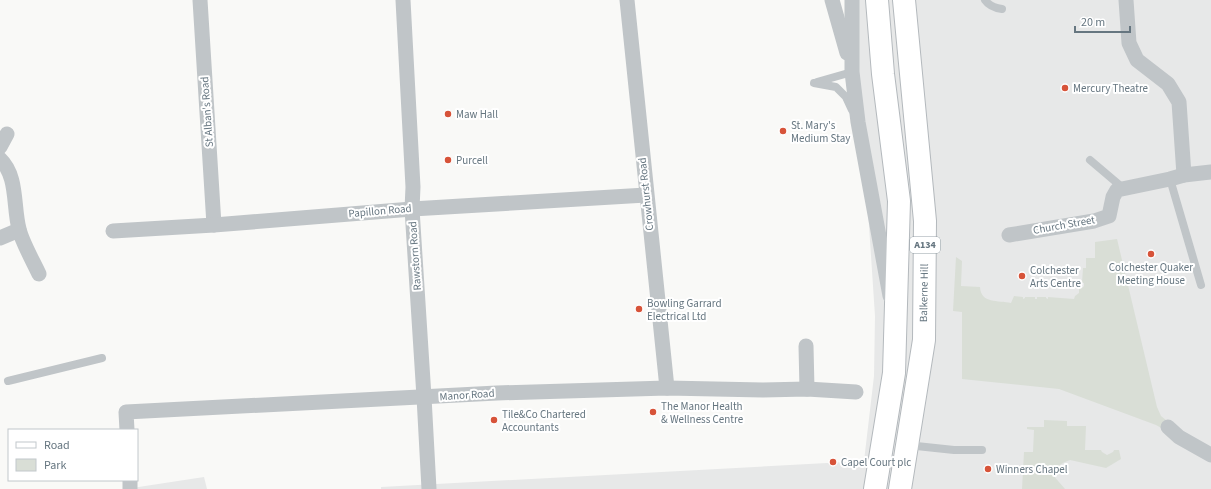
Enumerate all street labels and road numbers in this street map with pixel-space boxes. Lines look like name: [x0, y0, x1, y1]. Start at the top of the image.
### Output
street label: St Alban's Road: [197, 76, 217, 148]
street label: Crowhurst Road: [635, 157, 657, 231]
street label: Papillon Road: [348, 201, 412, 221]
street label: Church Street: [1032, 212, 1096, 238]
street label: Rawstorn Road: [405, 221, 425, 291]
road number: A134: [910, 237, 940, 253]
street label: Balkerne Hill: [916, 263, 932, 322]
street label: Manor Road: [439, 386, 495, 404]

